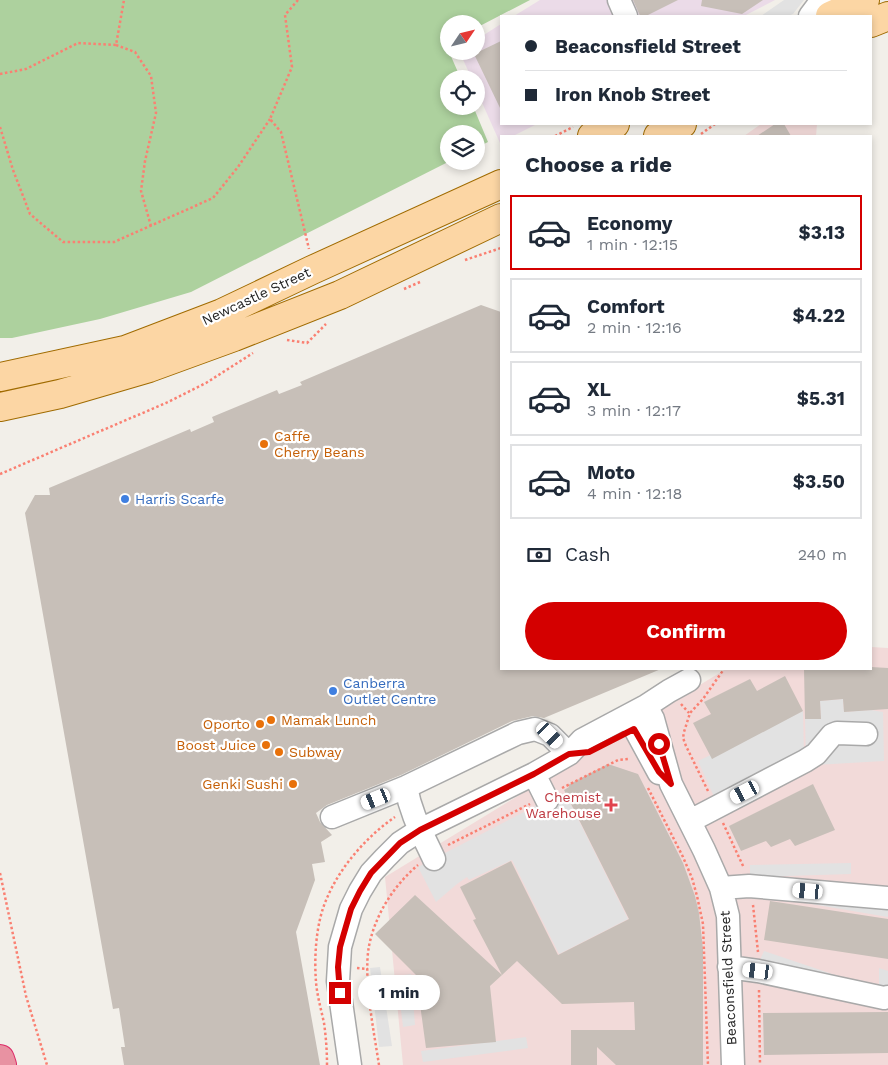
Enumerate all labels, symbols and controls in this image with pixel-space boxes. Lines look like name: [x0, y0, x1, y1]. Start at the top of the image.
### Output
north arrow: [440, 15, 485, 60]
map controls: [440, 15, 485, 170]
text: Beaconsfield Street: [555, 35, 741, 58]
button: locate: [440, 70, 485, 115]
text: Iron Knob Street: [555, 83, 710, 106]
button: layers: [440, 125, 485, 170]
text: Choose a ride: [525, 152, 672, 177]
icon: car: [527, 210, 572, 255]
text: Economy: [587, 212, 672, 235]
text: $3.13: [799, 221, 845, 244]
text: 1 min · 12:15: [587, 235, 678, 254]
street label: Newcastle Street: [199, 264, 313, 328]
icon: car: [527, 293, 572, 338]
text: Comfort: [587, 295, 665, 318]
text: $4.22: [792, 304, 845, 327]
text: 2 min · 12:16: [587, 318, 682, 337]
icon: car: [527, 376, 572, 421]
text: XL: [587, 378, 611, 401]
text: $5.31: [797, 387, 845, 410]
text: 3 min · 12:17: [587, 401, 681, 420]
place label: Caffe Cherry Beans: [274, 428, 365, 460]
marker: Caffe Cherry Beans: [258, 438, 270, 450]
icon: car: [527, 459, 572, 504]
text: Moto: [587, 461, 635, 484]
text: $3.50: [793, 470, 845, 493]
text: 4 min · 12:18: [587, 484, 682, 503]
place label: Harris Scarfe: [135, 491, 224, 507]
marker: Harris Scarfe: [119, 493, 131, 505]
icon: cash: [525, 541, 553, 569]
text: Cash: [565, 543, 611, 566]
text: 240 m: [798, 545, 847, 564]
button: Confirm: [525, 602, 847, 660]
place label: Canberra Outlet Centre: [343, 675, 436, 707]
marker: Canberra Outlet Centre: [327, 685, 339, 697]
place label: Mamak Lunch: [281, 712, 377, 728]
marker: Mamak Lunch: [265, 714, 277, 726]
place label: Oporto: [203, 716, 250, 732]
marker: Oporto: [254, 718, 266, 730]
car: [534, 719, 565, 751]
route start: [648, 733, 670, 755]
place label: Boost Juice: [176, 737, 256, 753]
marker: Boost Juice: [260, 739, 272, 751]
place label: Subway: [289, 744, 342, 760]
marker: Subway: [273, 746, 285, 758]
place label: Genki Sushi: [202, 776, 283, 792]
marker: Genki Sushi: [287, 778, 299, 790]
car: [728, 779, 761, 805]
car: [359, 786, 392, 812]
place label: Chemist Warehouse: [525, 789, 601, 821]
marker: Chemist Warehouse: [605, 799, 617, 811]
car: [792, 882, 823, 900]
street label: Beaconsfield Street: [716, 910, 740, 1046]
car: [742, 962, 773, 980]
callout: 1 min: [358, 976, 440, 1010]
route end: [329, 982, 351, 1004]
text: 1 min: [378, 983, 420, 1002]

